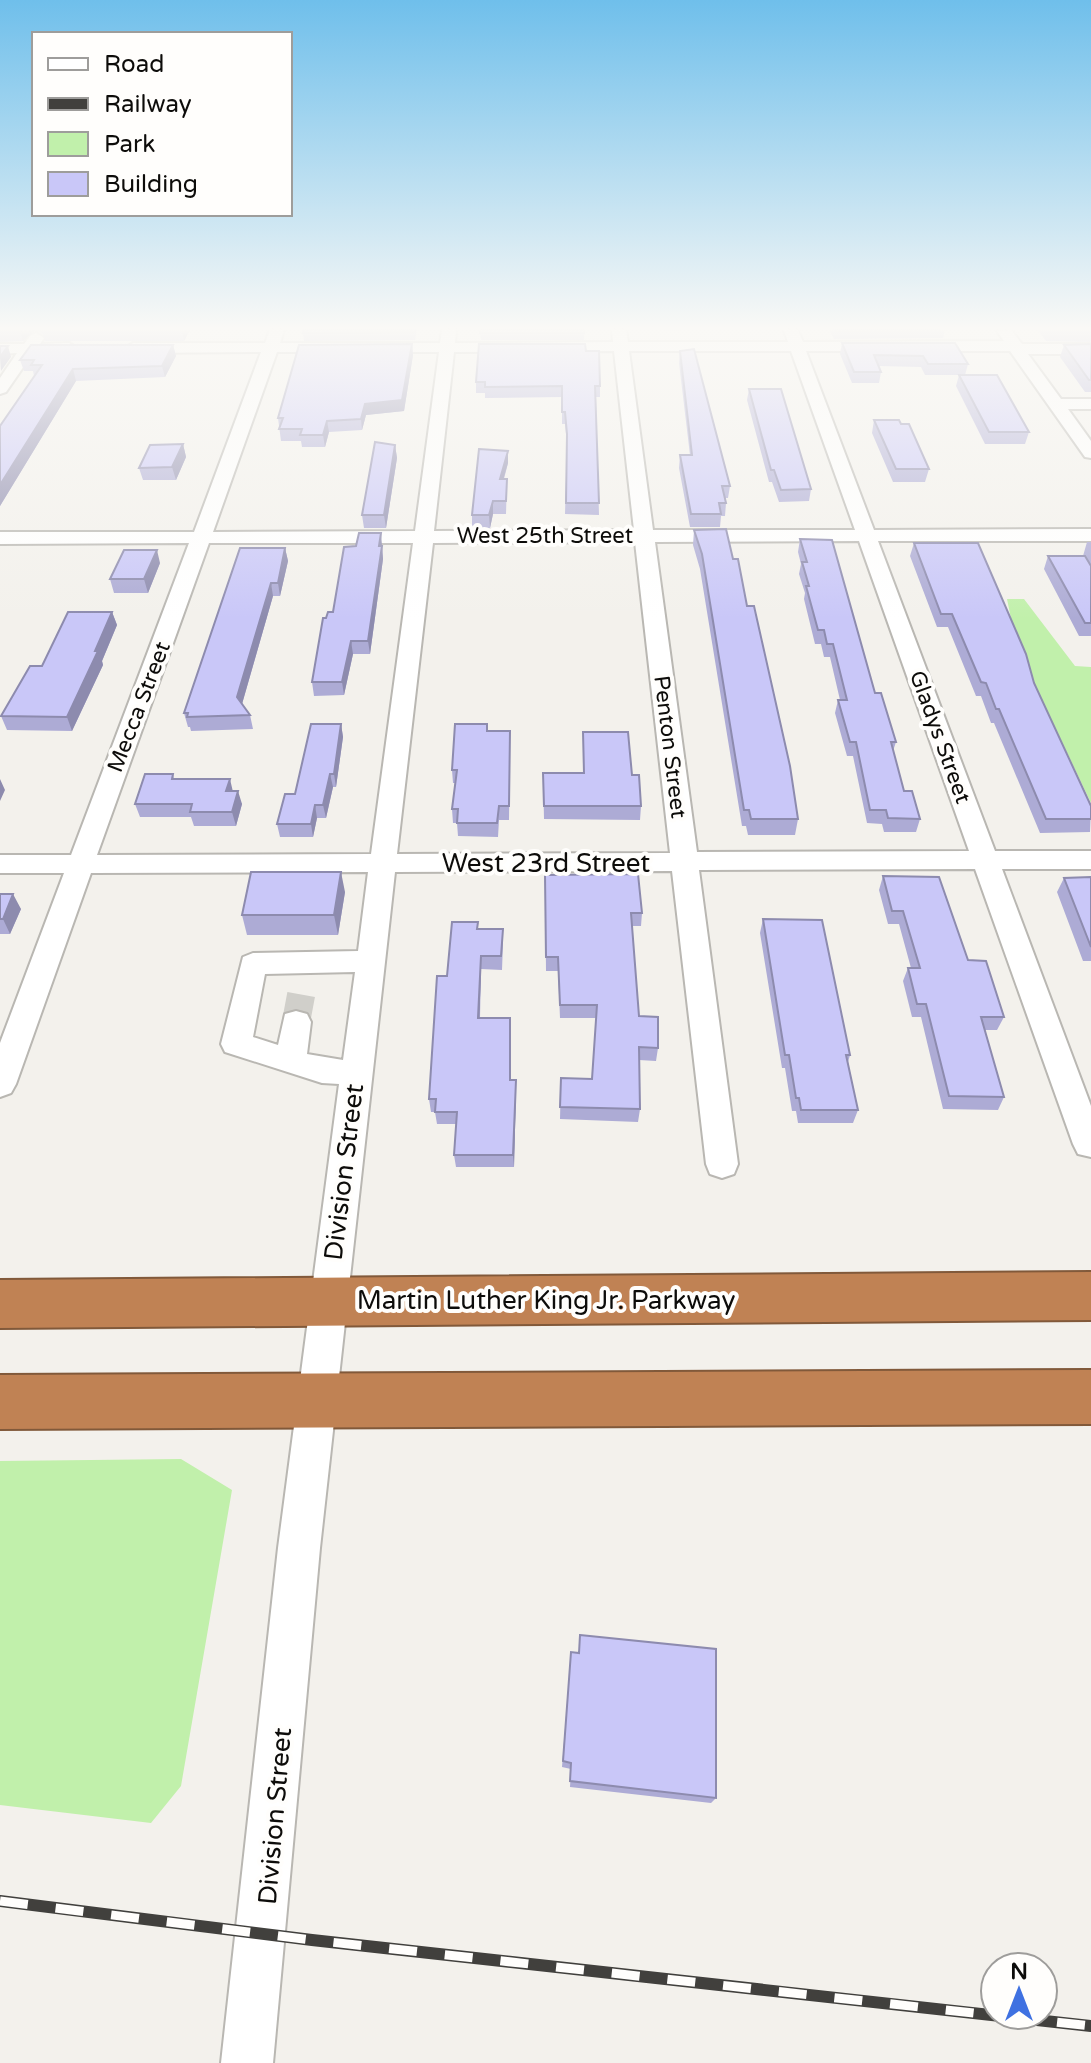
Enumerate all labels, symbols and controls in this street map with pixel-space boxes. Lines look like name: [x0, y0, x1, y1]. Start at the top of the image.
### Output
legend: [32, 32, 292, 216]
text: Road: [104, 50, 164, 79]
text: Railway: [104, 90, 192, 119]
text: Park: [104, 130, 155, 159]
text: Building: [104, 170, 198, 199]
street label: West 25th Street: [457, 523, 633, 549]
street label: Mecca Street: [102, 638, 176, 776]
street label: Gladys Street: [904, 667, 976, 807]
street label: Penton Street: [648, 674, 692, 820]
street label: West 23rd Street: [442, 848, 650, 879]
street label: Division Street: [318, 1082, 370, 1262]
street label: Martin Luther King Jr. Parkway: [357, 1285, 735, 1316]
street label: Division Street: [252, 1726, 298, 1906]
north arrow: [979, 1951, 1059, 2031]
text: N: [1010, 1959, 1028, 1985]

